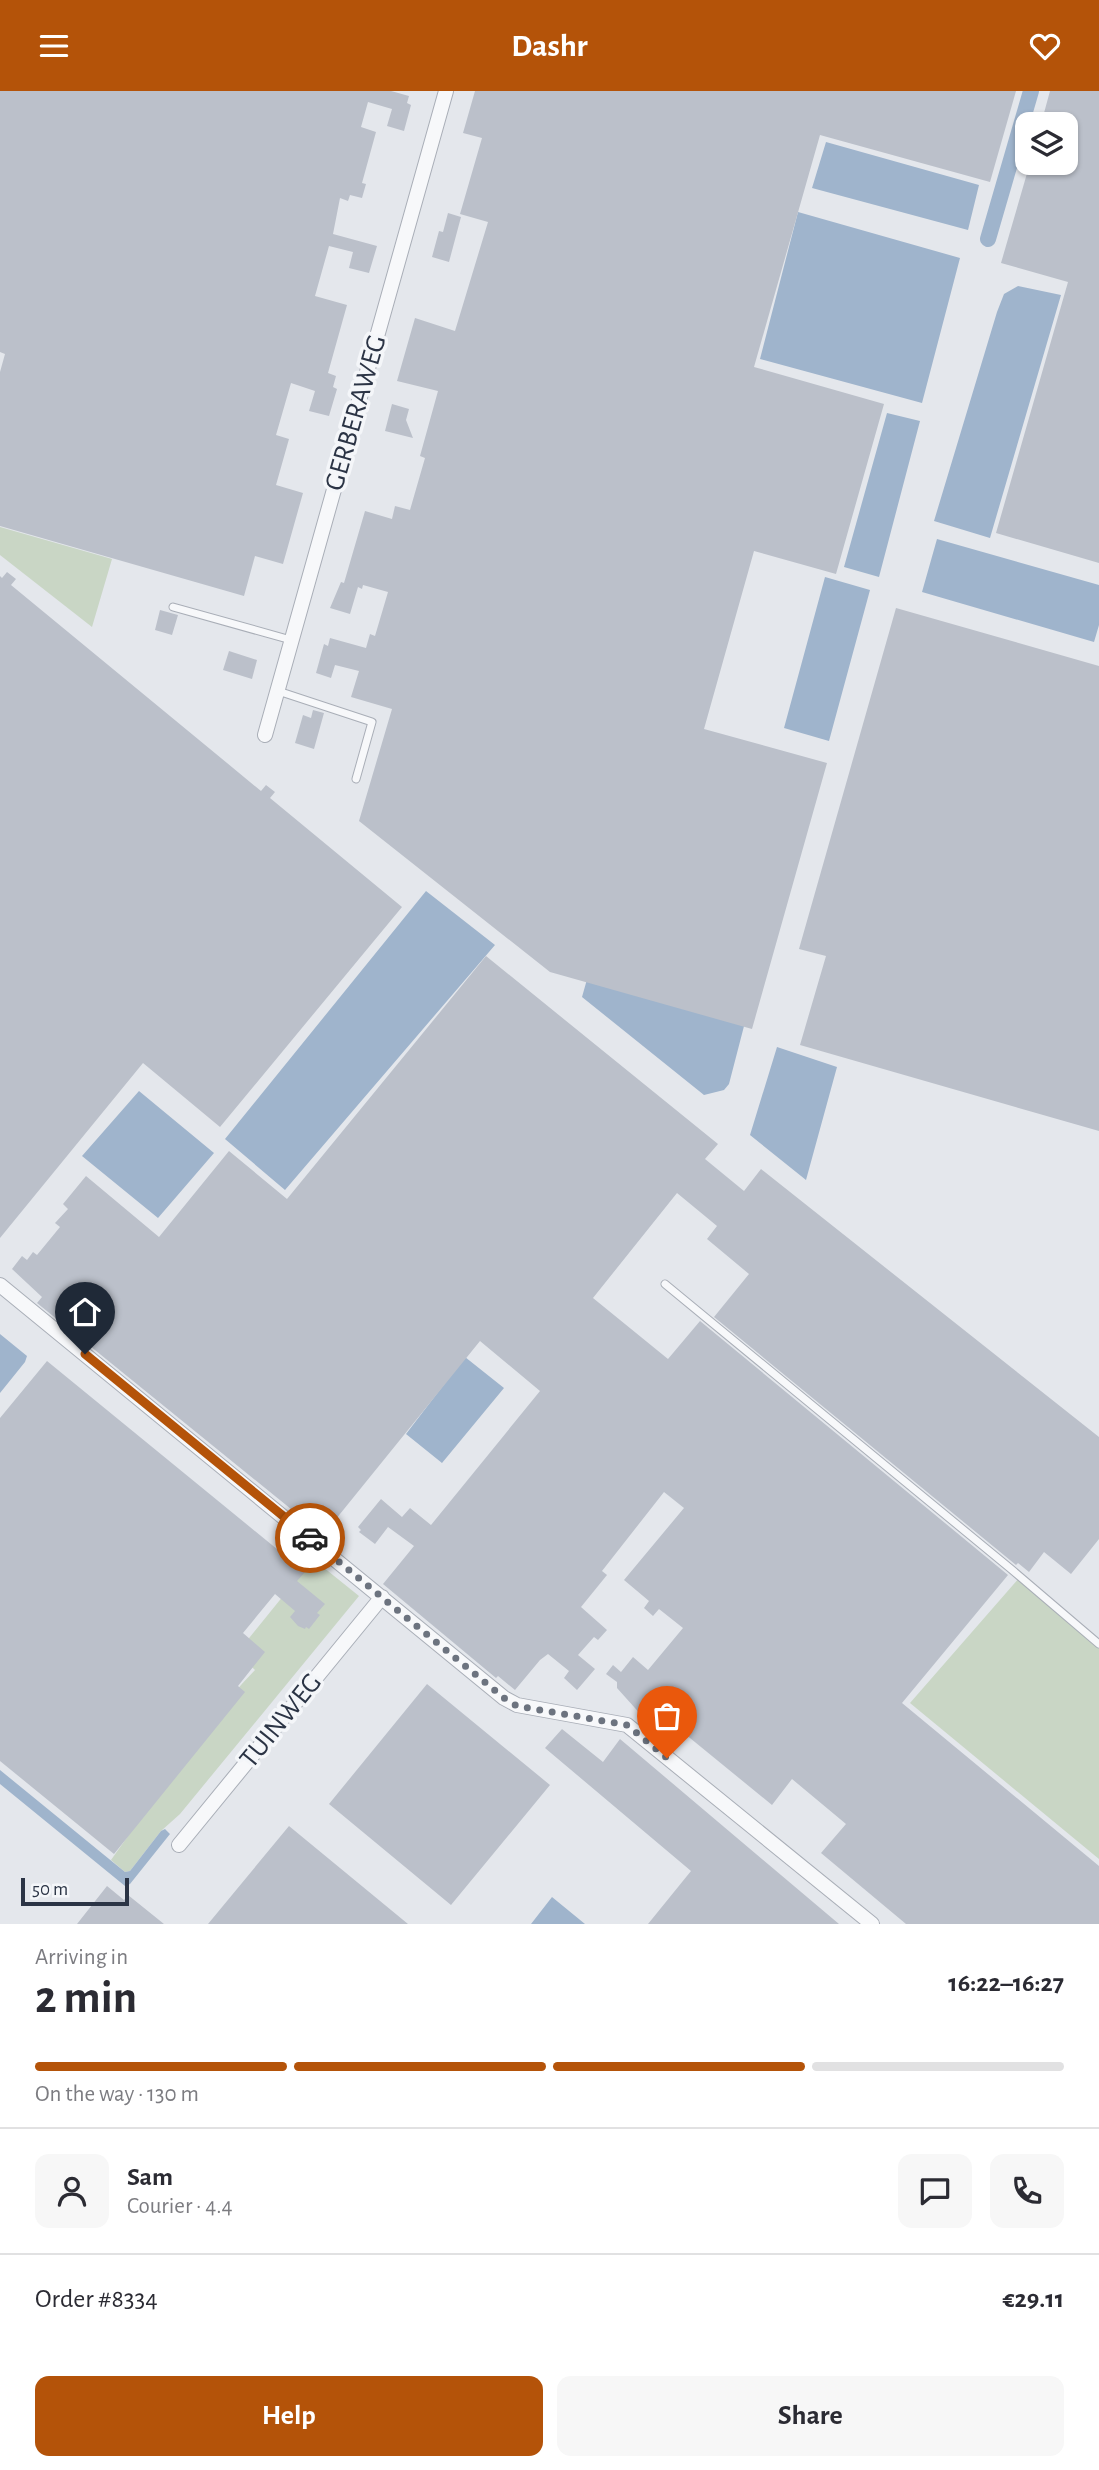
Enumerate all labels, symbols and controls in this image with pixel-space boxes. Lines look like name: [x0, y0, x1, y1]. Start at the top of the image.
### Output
icon: menu: [35, 27, 73, 65]
icon: heart: [1026, 27, 1064, 65]
text: Dashr: [511, 30, 588, 62]
map controls: [1015, 112, 1078, 175]
button: layers: [1015, 112, 1078, 175]
street label: GERBERAWEG: [320, 332, 392, 494]
pin: [55, 1282, 115, 1354]
icon: home: [66, 1293, 104, 1331]
courier: [275, 1503, 345, 1573]
icon: car: [291, 1519, 329, 1557]
street label: TUINWEG: [235, 1669, 327, 1773]
pin: [637, 1686, 697, 1758]
icon: bag: [648, 1697, 686, 1735]
scale bar: [21, 1875, 130, 1907]
text: 50 m: [32, 1880, 68, 1899]
text: Arriving in: [35, 1946, 128, 1969]
text: 16:22–16:27: [948, 1970, 1064, 1996]
text: 2 min: [35, 1975, 137, 2021]
text: On the way · 130 m: [35, 2083, 199, 2106]
button: person: [35, 2154, 109, 2228]
button: chat: [898, 2154, 972, 2228]
button: phone: [990, 2154, 1064, 2228]
text: Sam: [127, 2164, 173, 2190]
text: Courier · 4.4: [127, 2195, 233, 2218]
text: Order #8334: [35, 2286, 158, 2312]
text: €29.11: [1002, 2286, 1064, 2312]
button: Help: [35, 2376, 543, 2456]
button: Share: [557, 2376, 1064, 2456]

